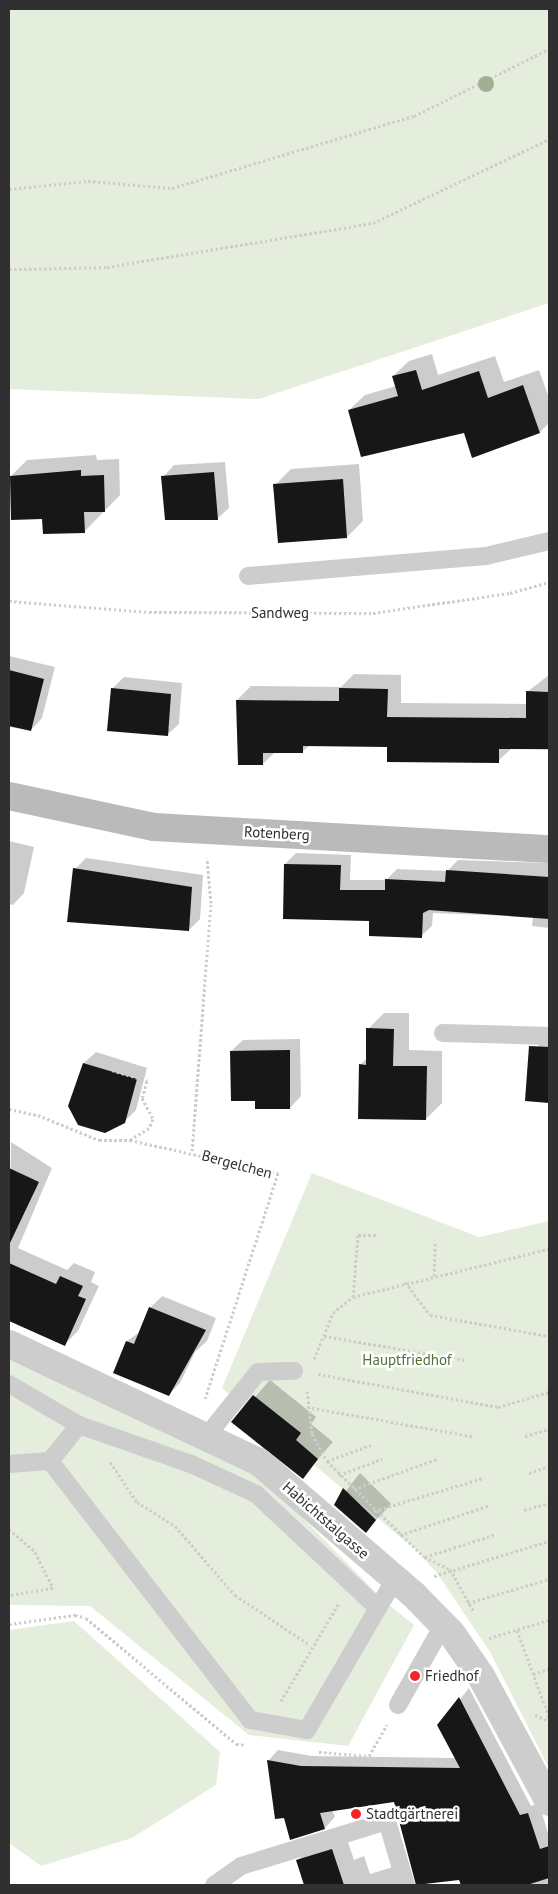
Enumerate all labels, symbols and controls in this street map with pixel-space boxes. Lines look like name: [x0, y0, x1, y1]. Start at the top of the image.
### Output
street label: Sandweg: [251, 604, 309, 622]
street label: Rotenberg: [244, 822, 310, 844]
street label: Bergelchen: [200, 1146, 274, 1182]
park label: Hauptfriedhof: [362, 1351, 452, 1369]
street label: Habichtstalgasse: [279, 1478, 373, 1562]
place label: Friedhof: [425, 1667, 478, 1685]
marker: Friedhof: [409, 1670, 421, 1682]
place label: Stadtgärtnerei: [366, 1805, 458, 1823]
marker: Stadtgärtnerei: [350, 1808, 362, 1820]

